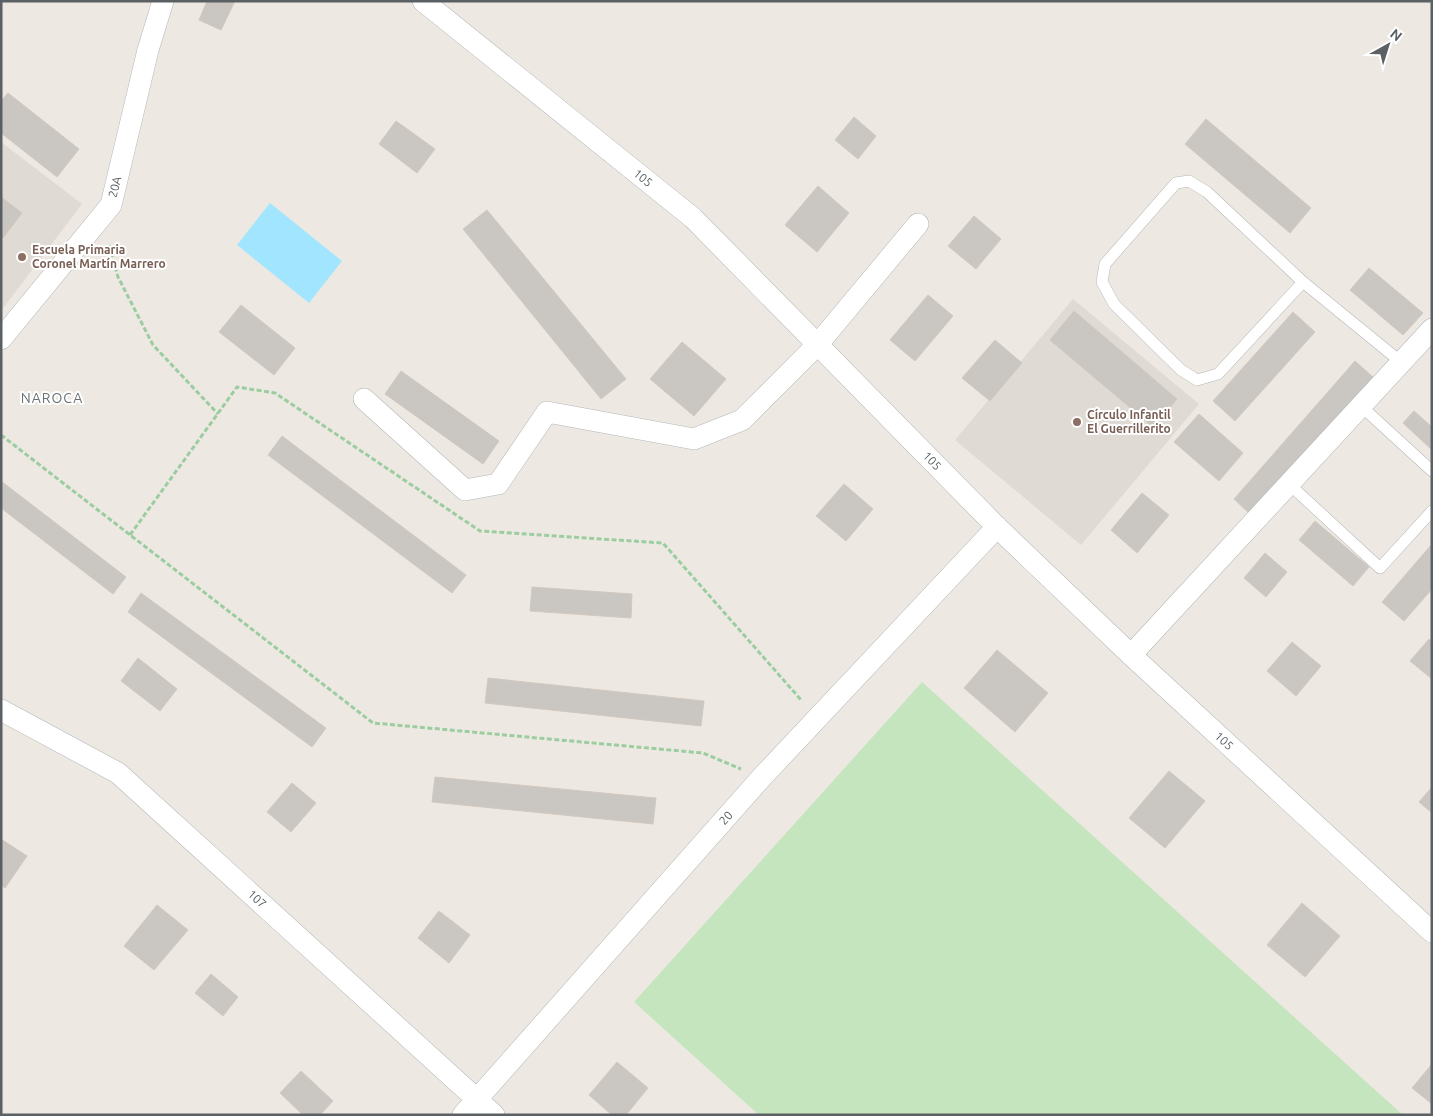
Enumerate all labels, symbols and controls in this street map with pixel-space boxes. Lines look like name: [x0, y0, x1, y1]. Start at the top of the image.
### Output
north arrow: [1363, 20, 1413, 70]
text: N: [1387, 25, 1405, 44]
street label: 105: [631, 166, 655, 189]
street label: 20A: [106, 175, 123, 199]
place label: Escuela Primaria Coronel Martín Marrero: [32, 243, 166, 270]
marker: Escuela Primaria Coronel Martín Marrero: [16, 251, 28, 263]
district label: NAROCA: [21, 390, 83, 406]
place label: Círculo Infantil El Guerrillerito: [1087, 408, 1171, 435]
marker: Círculo Infantil El Guerrillerito: [1071, 416, 1083, 428]
street label: 105: [921, 449, 944, 472]
street label: 105: [1212, 729, 1236, 752]
street label: 20: [716, 808, 735, 827]
street label: 107: [245, 887, 269, 910]

